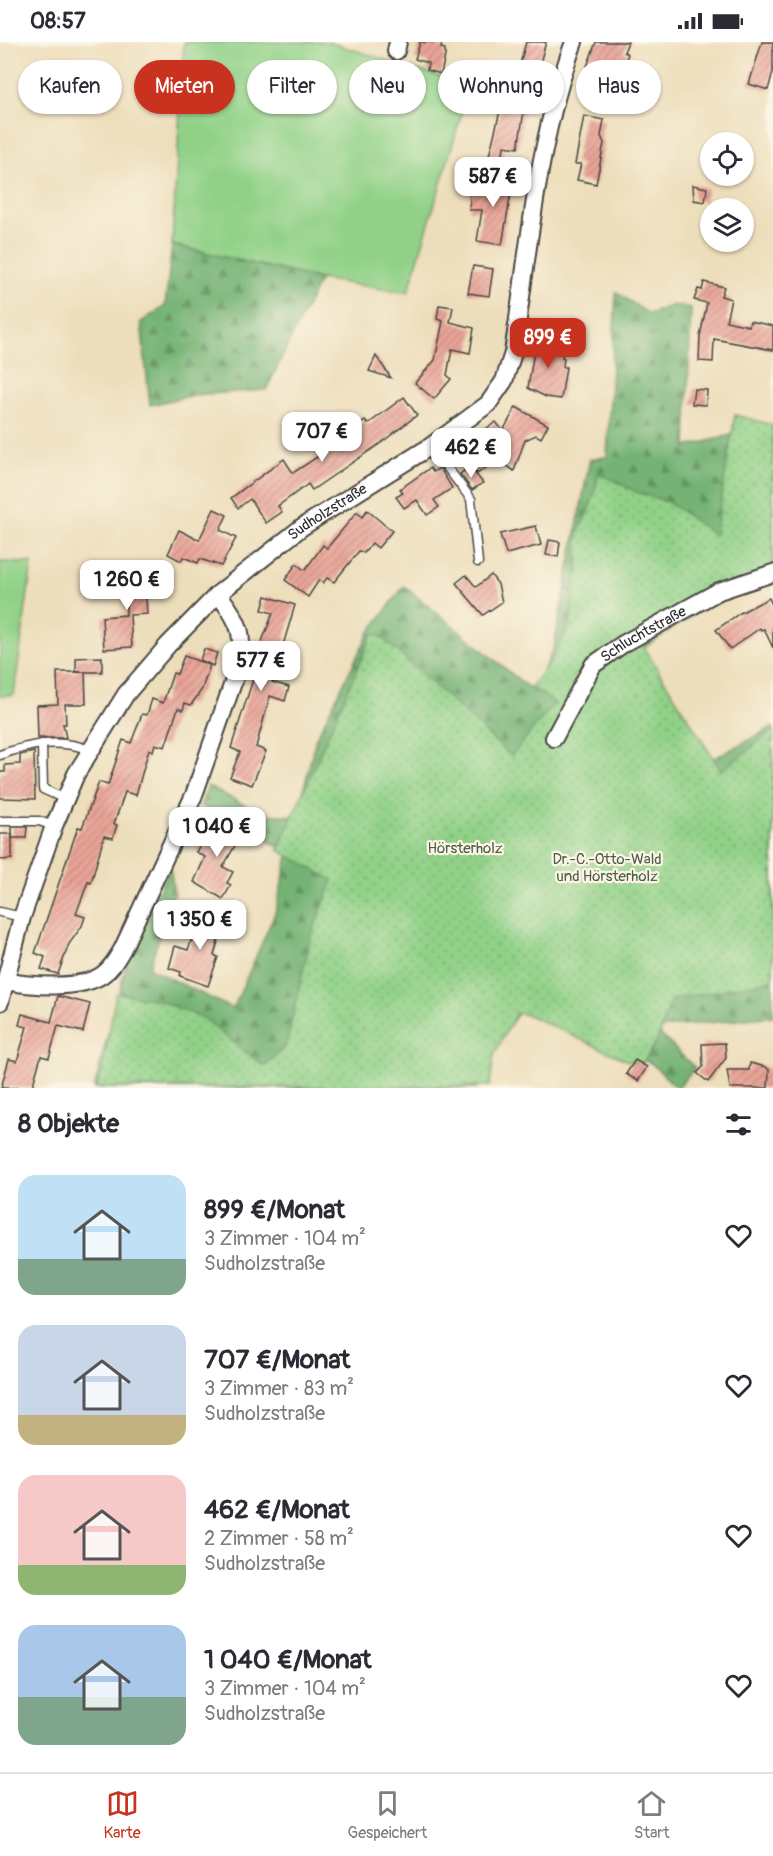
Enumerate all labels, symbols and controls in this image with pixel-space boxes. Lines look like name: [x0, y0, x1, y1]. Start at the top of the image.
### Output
text: 08:57: [30, 7, 86, 35]
chip: Kaufen: [18, 60, 122, 114]
chip: Mieten: [134, 60, 235, 114]
chip: Filter: [247, 60, 337, 114]
chip: Neu: [349, 60, 426, 114]
chip: Wohnung: [438, 60, 564, 114]
chip: Haus: [576, 60, 661, 114]
map controls: [700, 132, 754, 252]
button: locate: [700, 132, 754, 186]
pin: 587 €: [451, 157, 535, 208]
text: 587 €: [468, 164, 518, 189]
button: layers: [700, 198, 754, 252]
pin: 899 €: [506, 318, 590, 369]
text: 899 €: [524, 325, 572, 350]
pin: 707 €: [280, 412, 364, 463]
text: 707 €: [296, 419, 348, 444]
pin: 462 €: [429, 428, 513, 479]
text: 462 €: [445, 435, 497, 460]
street label: Sudholzstraße: [284, 479, 371, 544]
pin: 1 260 €: [72, 560, 182, 611]
text: 1 260 €: [94, 567, 160, 592]
street label: Schluchtstraße: [597, 601, 690, 666]
pin: 577 €: [219, 641, 303, 692]
text: 577 €: [236, 648, 286, 673]
pin: 1 040 €: [162, 807, 272, 858]
text: 1 040 €: [183, 814, 251, 839]
park label: Hörsterholz: [427, 839, 503, 858]
park label: Dr.-C.-Otto-Wald und Hörsterholz: [552, 850, 662, 886]
pin: 1 350 €: [145, 900, 255, 951]
text: 1 350 €: [167, 907, 233, 932]
text: 8 Objekte: [18, 1108, 119, 1140]
icon: filters: [722, 1108, 755, 1141]
text: 899 €/Monat: [204, 1194, 345, 1226]
icon: home: [66, 1199, 138, 1271]
icon: heart: [722, 1219, 755, 1252]
text: 3 Zimmer · 104 m²: [204, 1226, 366, 1251]
text: Sudholzstraße: [204, 1251, 325, 1276]
text: 707 €/Monat: [204, 1344, 350, 1376]
icon: home: [66, 1349, 138, 1421]
icon: heart: [722, 1369, 755, 1402]
text: 3 Zimmer · 83 m²: [204, 1376, 354, 1401]
text: Sudholzstraße: [204, 1401, 325, 1426]
text: 462 €/Monat: [204, 1494, 350, 1526]
icon: home: [66, 1499, 138, 1571]
icon: heart: [722, 1519, 755, 1552]
text: 2 Zimmer · 58 m²: [204, 1526, 354, 1551]
text: Sudholzstraße: [204, 1551, 325, 1576]
text: 1 040 €/Monat: [204, 1644, 371, 1676]
icon: home: [66, 1649, 138, 1721]
icon: heart: [722, 1669, 755, 1702]
text: 3 Zimmer · 104 m²: [204, 1676, 366, 1701]
text: Sudholzstraße: [204, 1701, 325, 1726]
tab: Karte: [103, 1787, 141, 1843]
tab: Gespeichert: [348, 1787, 427, 1843]
tab: Start: [634, 1787, 670, 1843]

